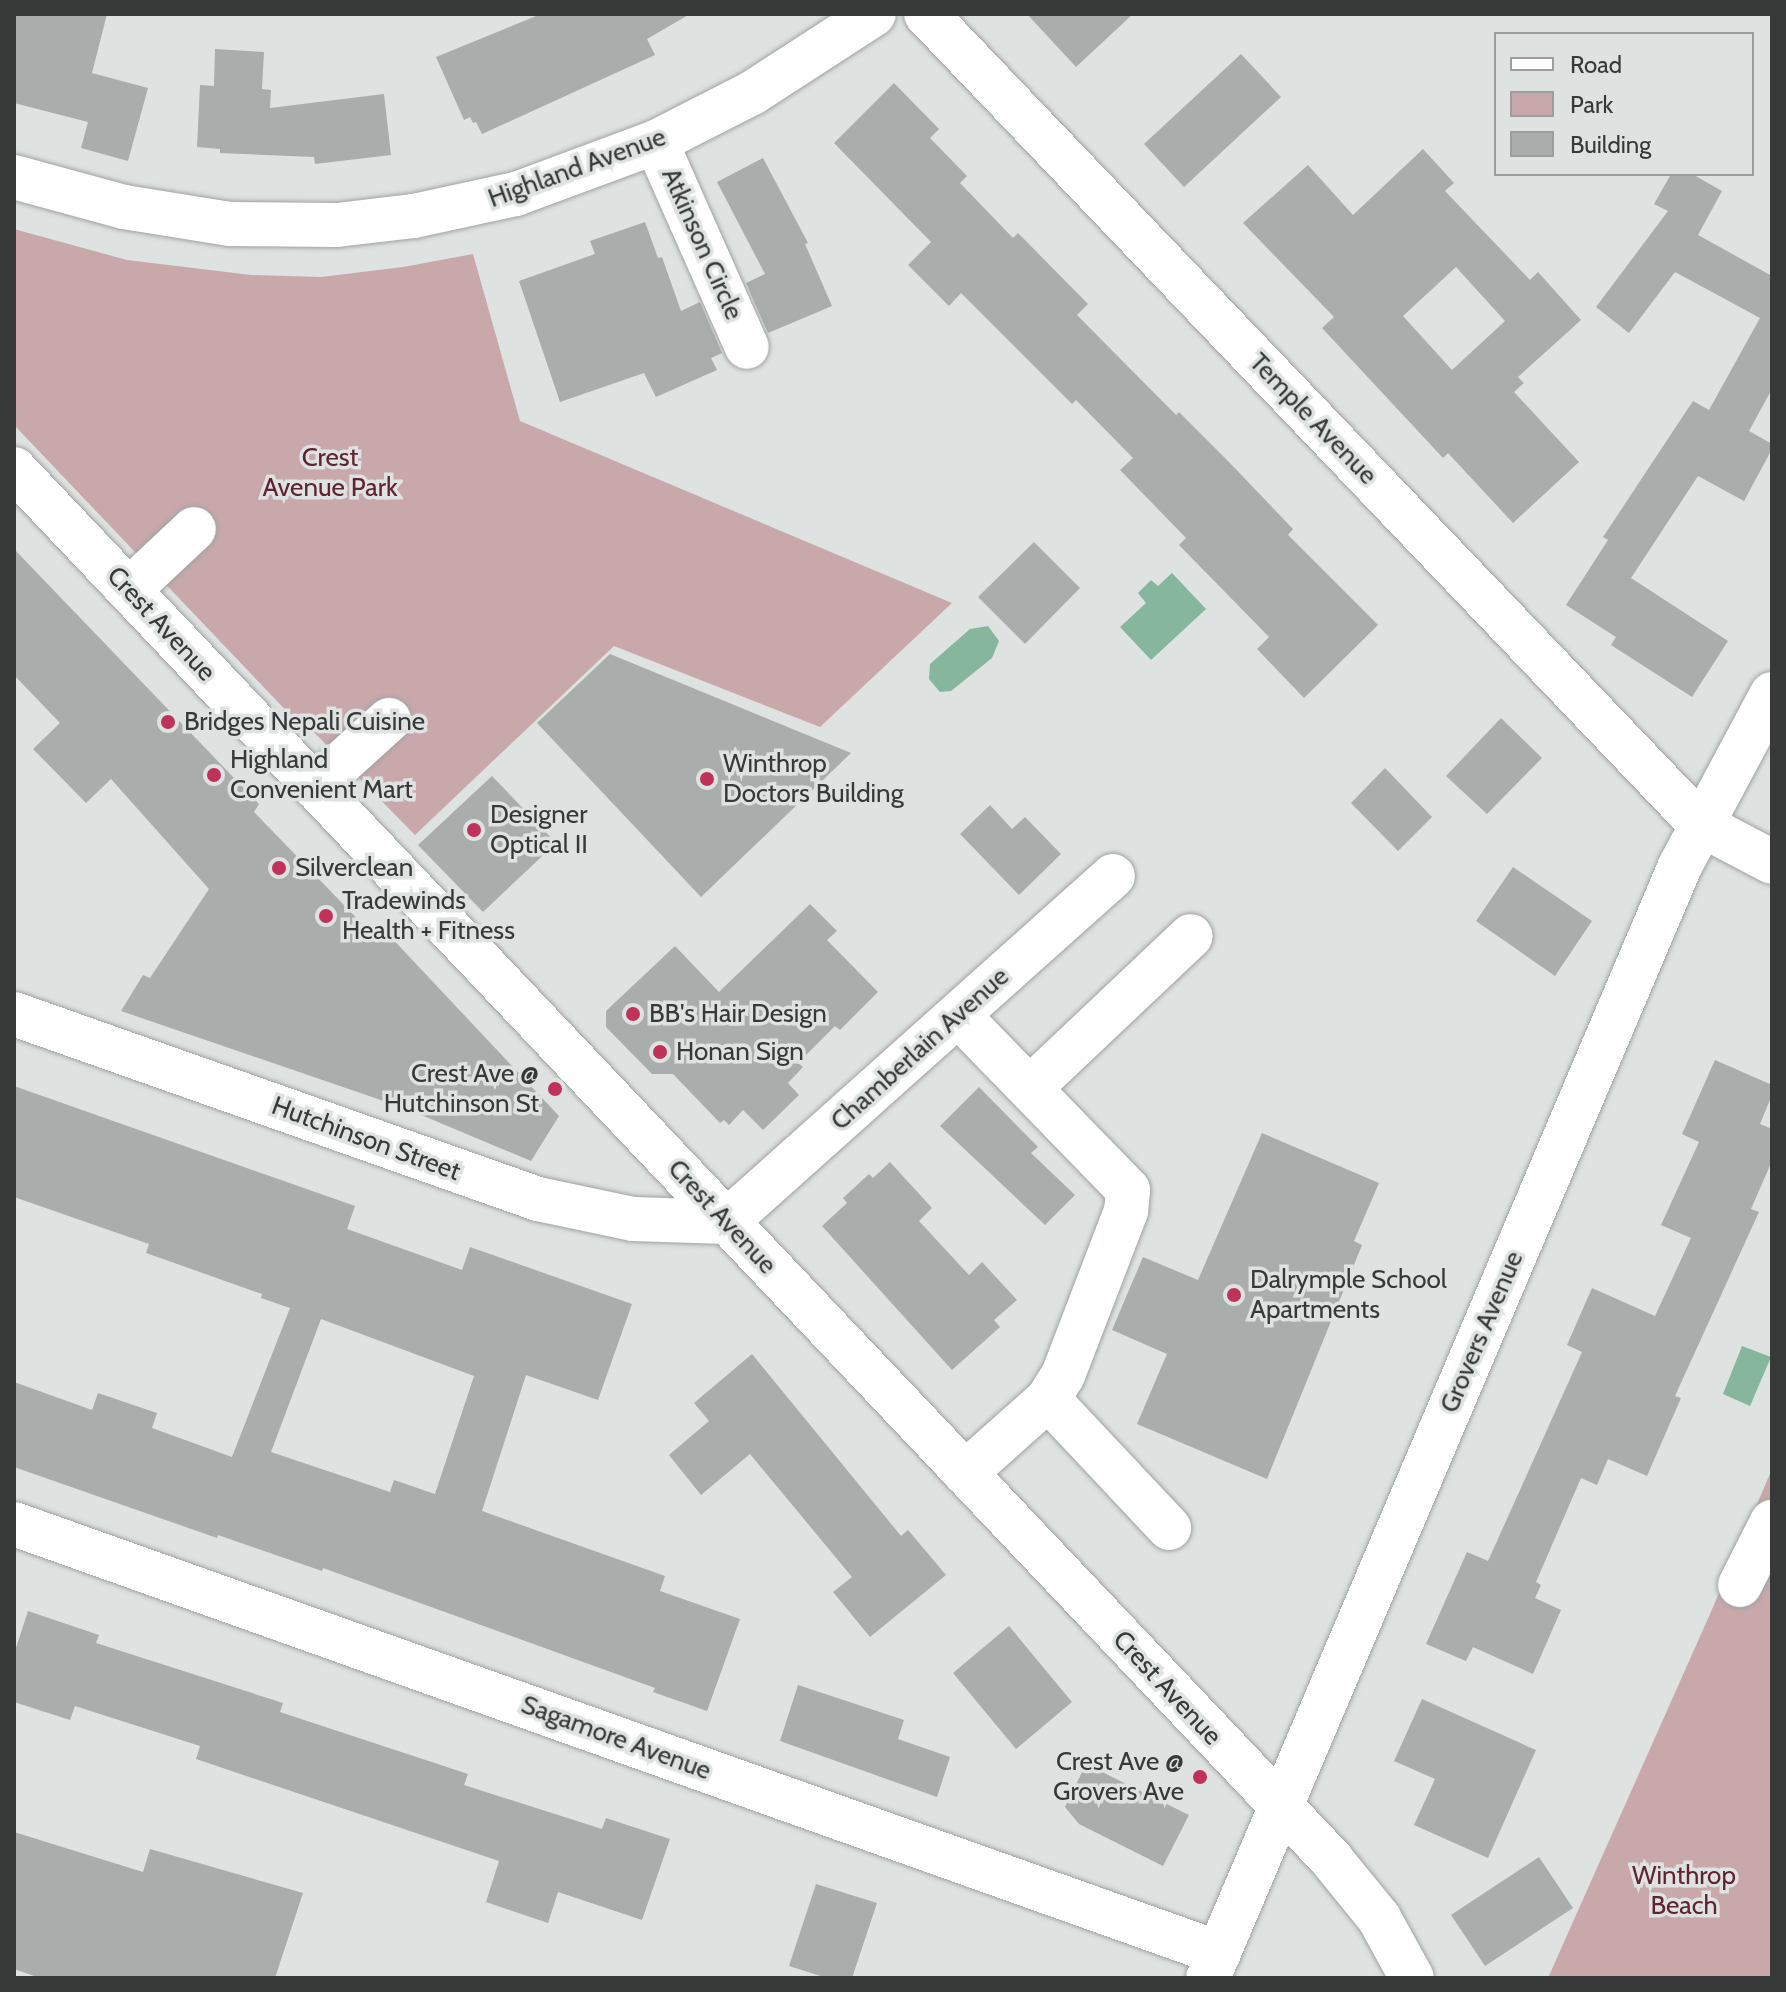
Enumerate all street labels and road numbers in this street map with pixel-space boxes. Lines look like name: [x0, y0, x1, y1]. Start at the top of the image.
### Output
street label: Highland Avenue: [484, 121, 670, 215]
street label: Atkinson Circle: [655, 163, 749, 325]
street label: Temple Avenue: [1243, 347, 1383, 491]
street label: Crest Avenue: [100, 560, 222, 688]
street label: Chamberlain Avenue: [825, 961, 1015, 1137]
street label: Hutchinson Street: [267, 1090, 465, 1188]
street label: Crest Avenue: [661, 1153, 783, 1281]
street label: Grovers Avenue: [1434, 1247, 1530, 1417]
street label: Crest Avenue: [1106, 1624, 1228, 1752]
street label: Sagamore Avenue: [517, 1689, 715, 1787]

